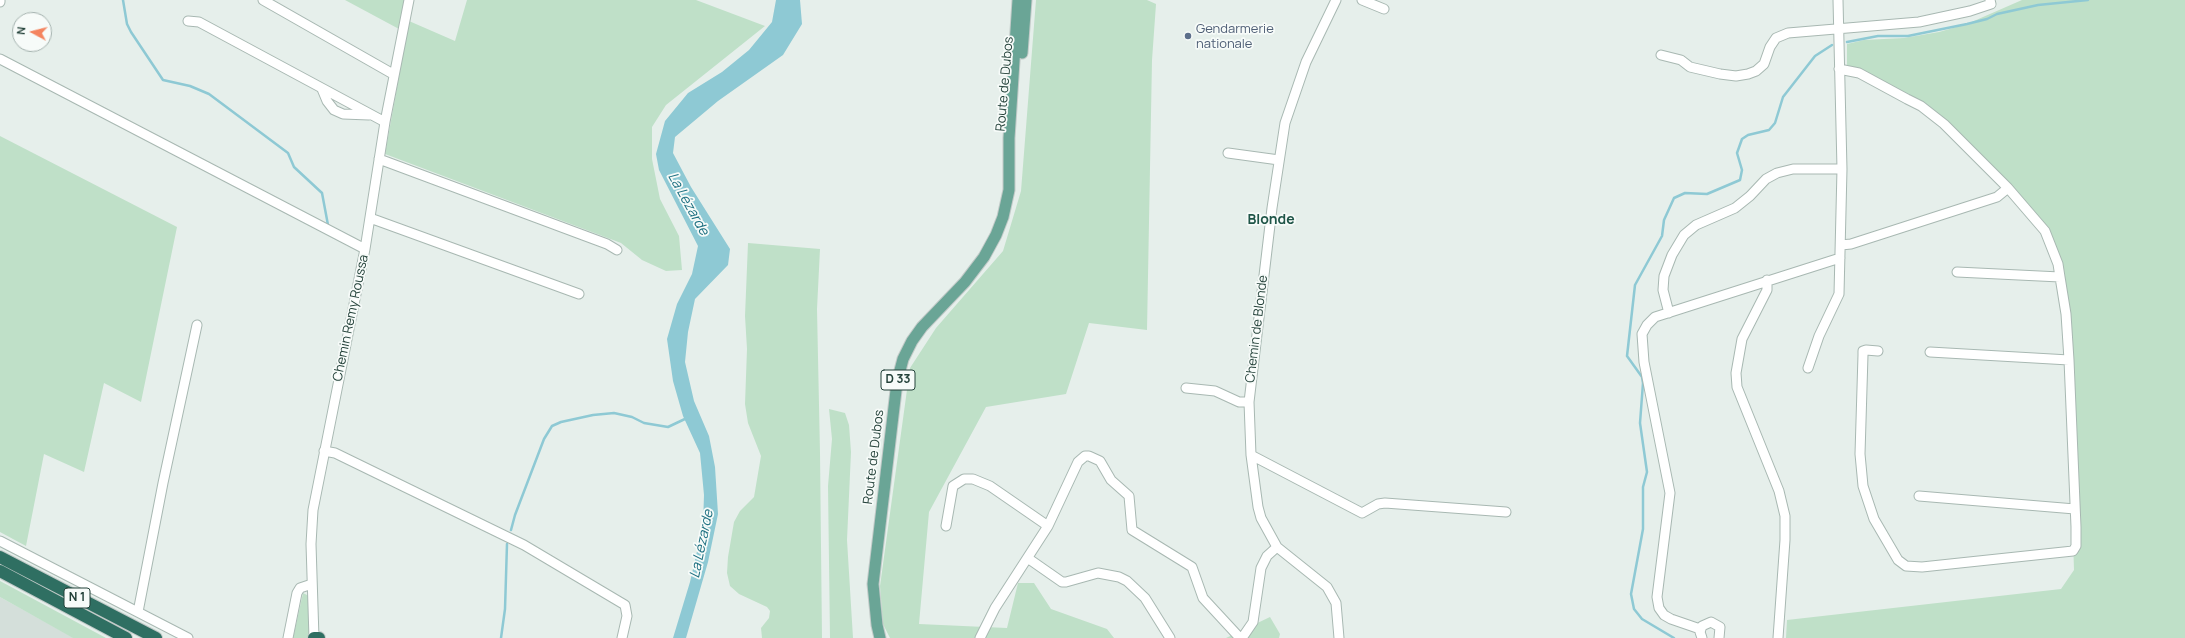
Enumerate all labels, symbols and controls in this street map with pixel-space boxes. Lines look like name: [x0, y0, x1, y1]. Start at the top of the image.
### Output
north arrow: [12, 12, 52, 52]
place label: Gendarmerie nationale: [1196, 21, 1274, 52]
text: N: [13, 26, 29, 35]
marker: Gendarmerie nationale: [1183, 31, 1193, 41]
street label: Route de Dubos: [993, 36, 1017, 132]
water label: La Lézarde: [664, 170, 712, 238]
district label: Blonde: [1247, 212, 1295, 228]
street label: Chemin Remy Roussa: [330, 253, 372, 383]
street label: Chemin de Blonde: [1243, 274, 1271, 384]
road number: D 33: [881, 370, 915, 390]
street label: Route de Dubos: [860, 409, 888, 505]
water label: La Lézarde: [687, 508, 717, 580]
road number: N 1: [64, 588, 90, 608]

